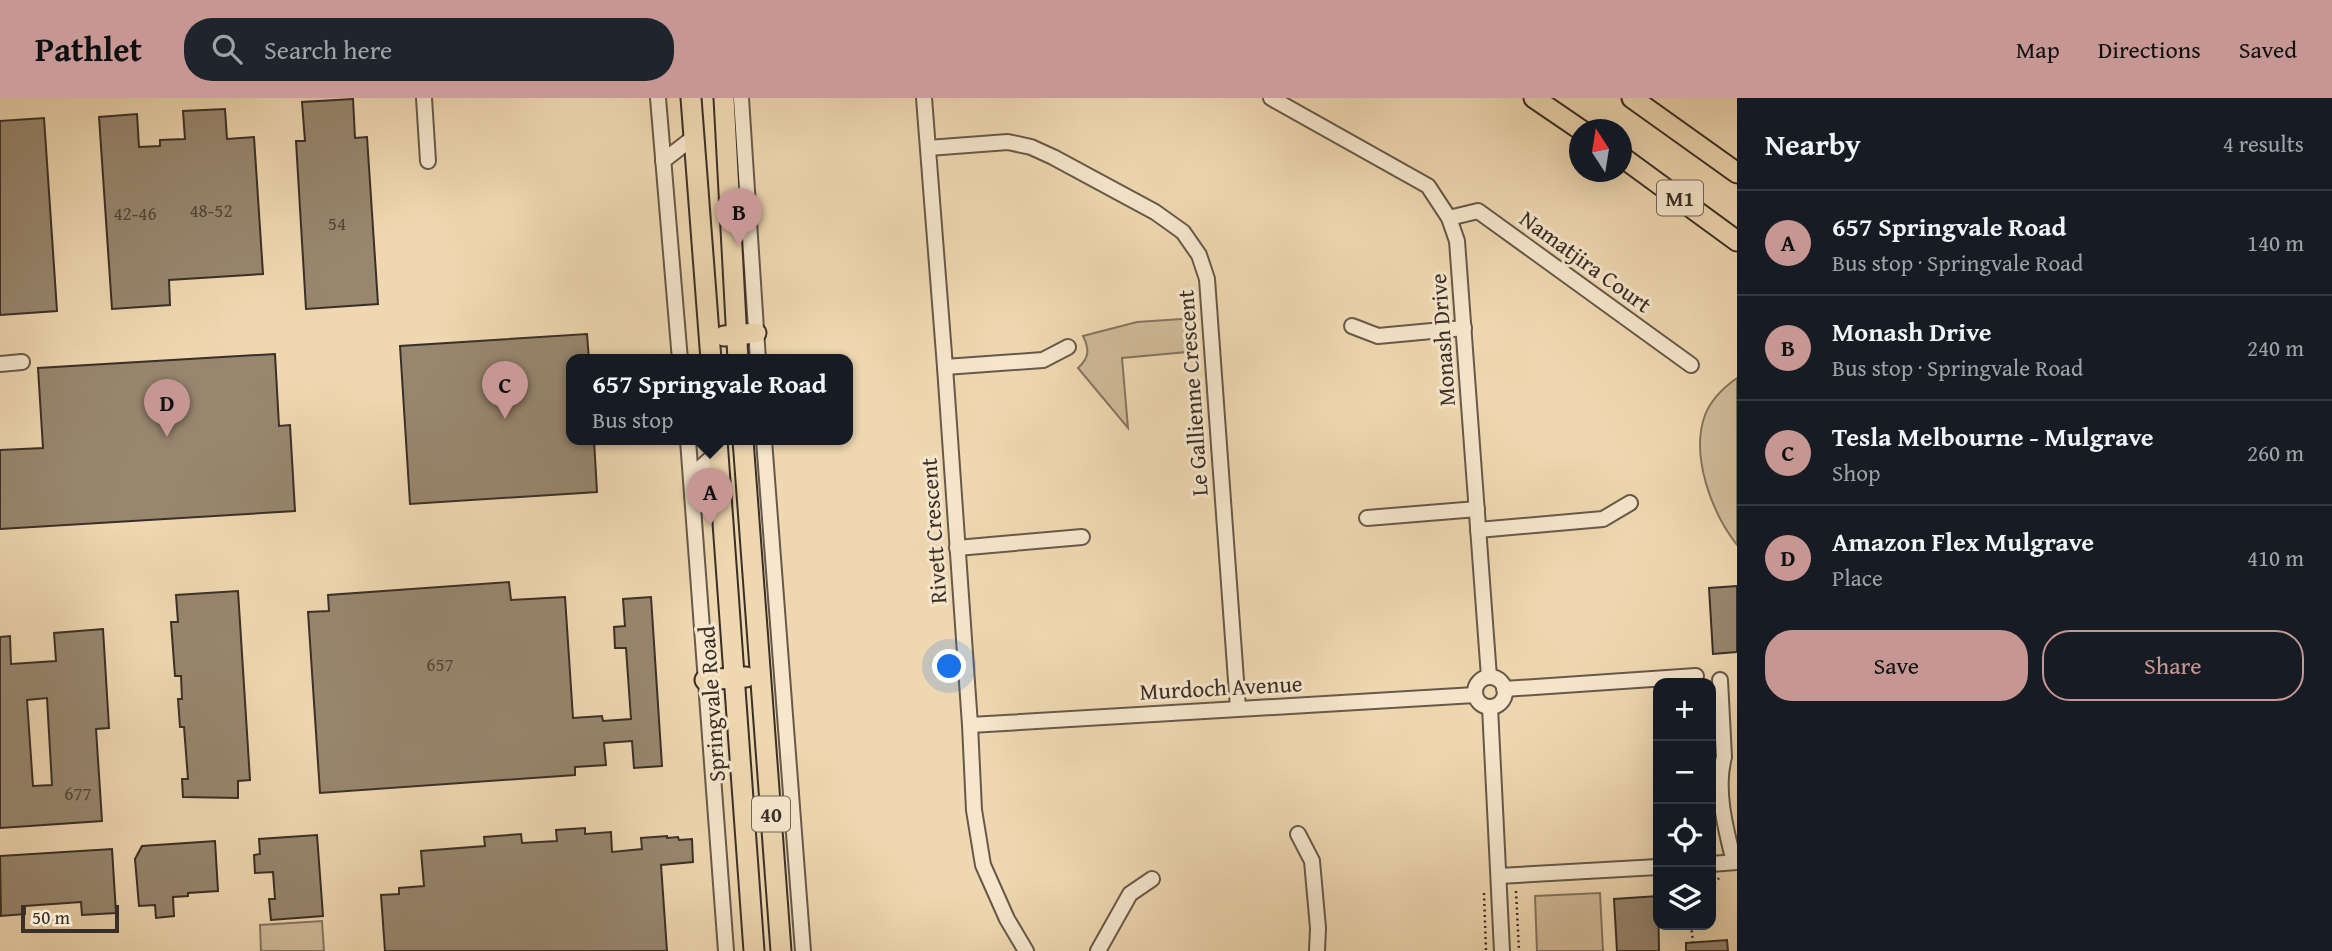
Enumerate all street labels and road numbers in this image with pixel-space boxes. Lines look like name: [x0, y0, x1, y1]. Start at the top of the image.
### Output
road number: M1: [1657, 180, 1703, 216]
street label: Namatjira Court: [1513, 202, 1659, 320]
street label: Monash Drive: [1421, 272, 1463, 408]
street label: Le Gallienne Crescent: [1168, 289, 1216, 497]
street label: Rivett Crescent: [911, 457, 955, 605]
street label: Springvale Road: [689, 624, 733, 783]
street label: Murdoch Avenue: [1139, 666, 1303, 708]
road number: 40: [752, 796, 790, 832]

